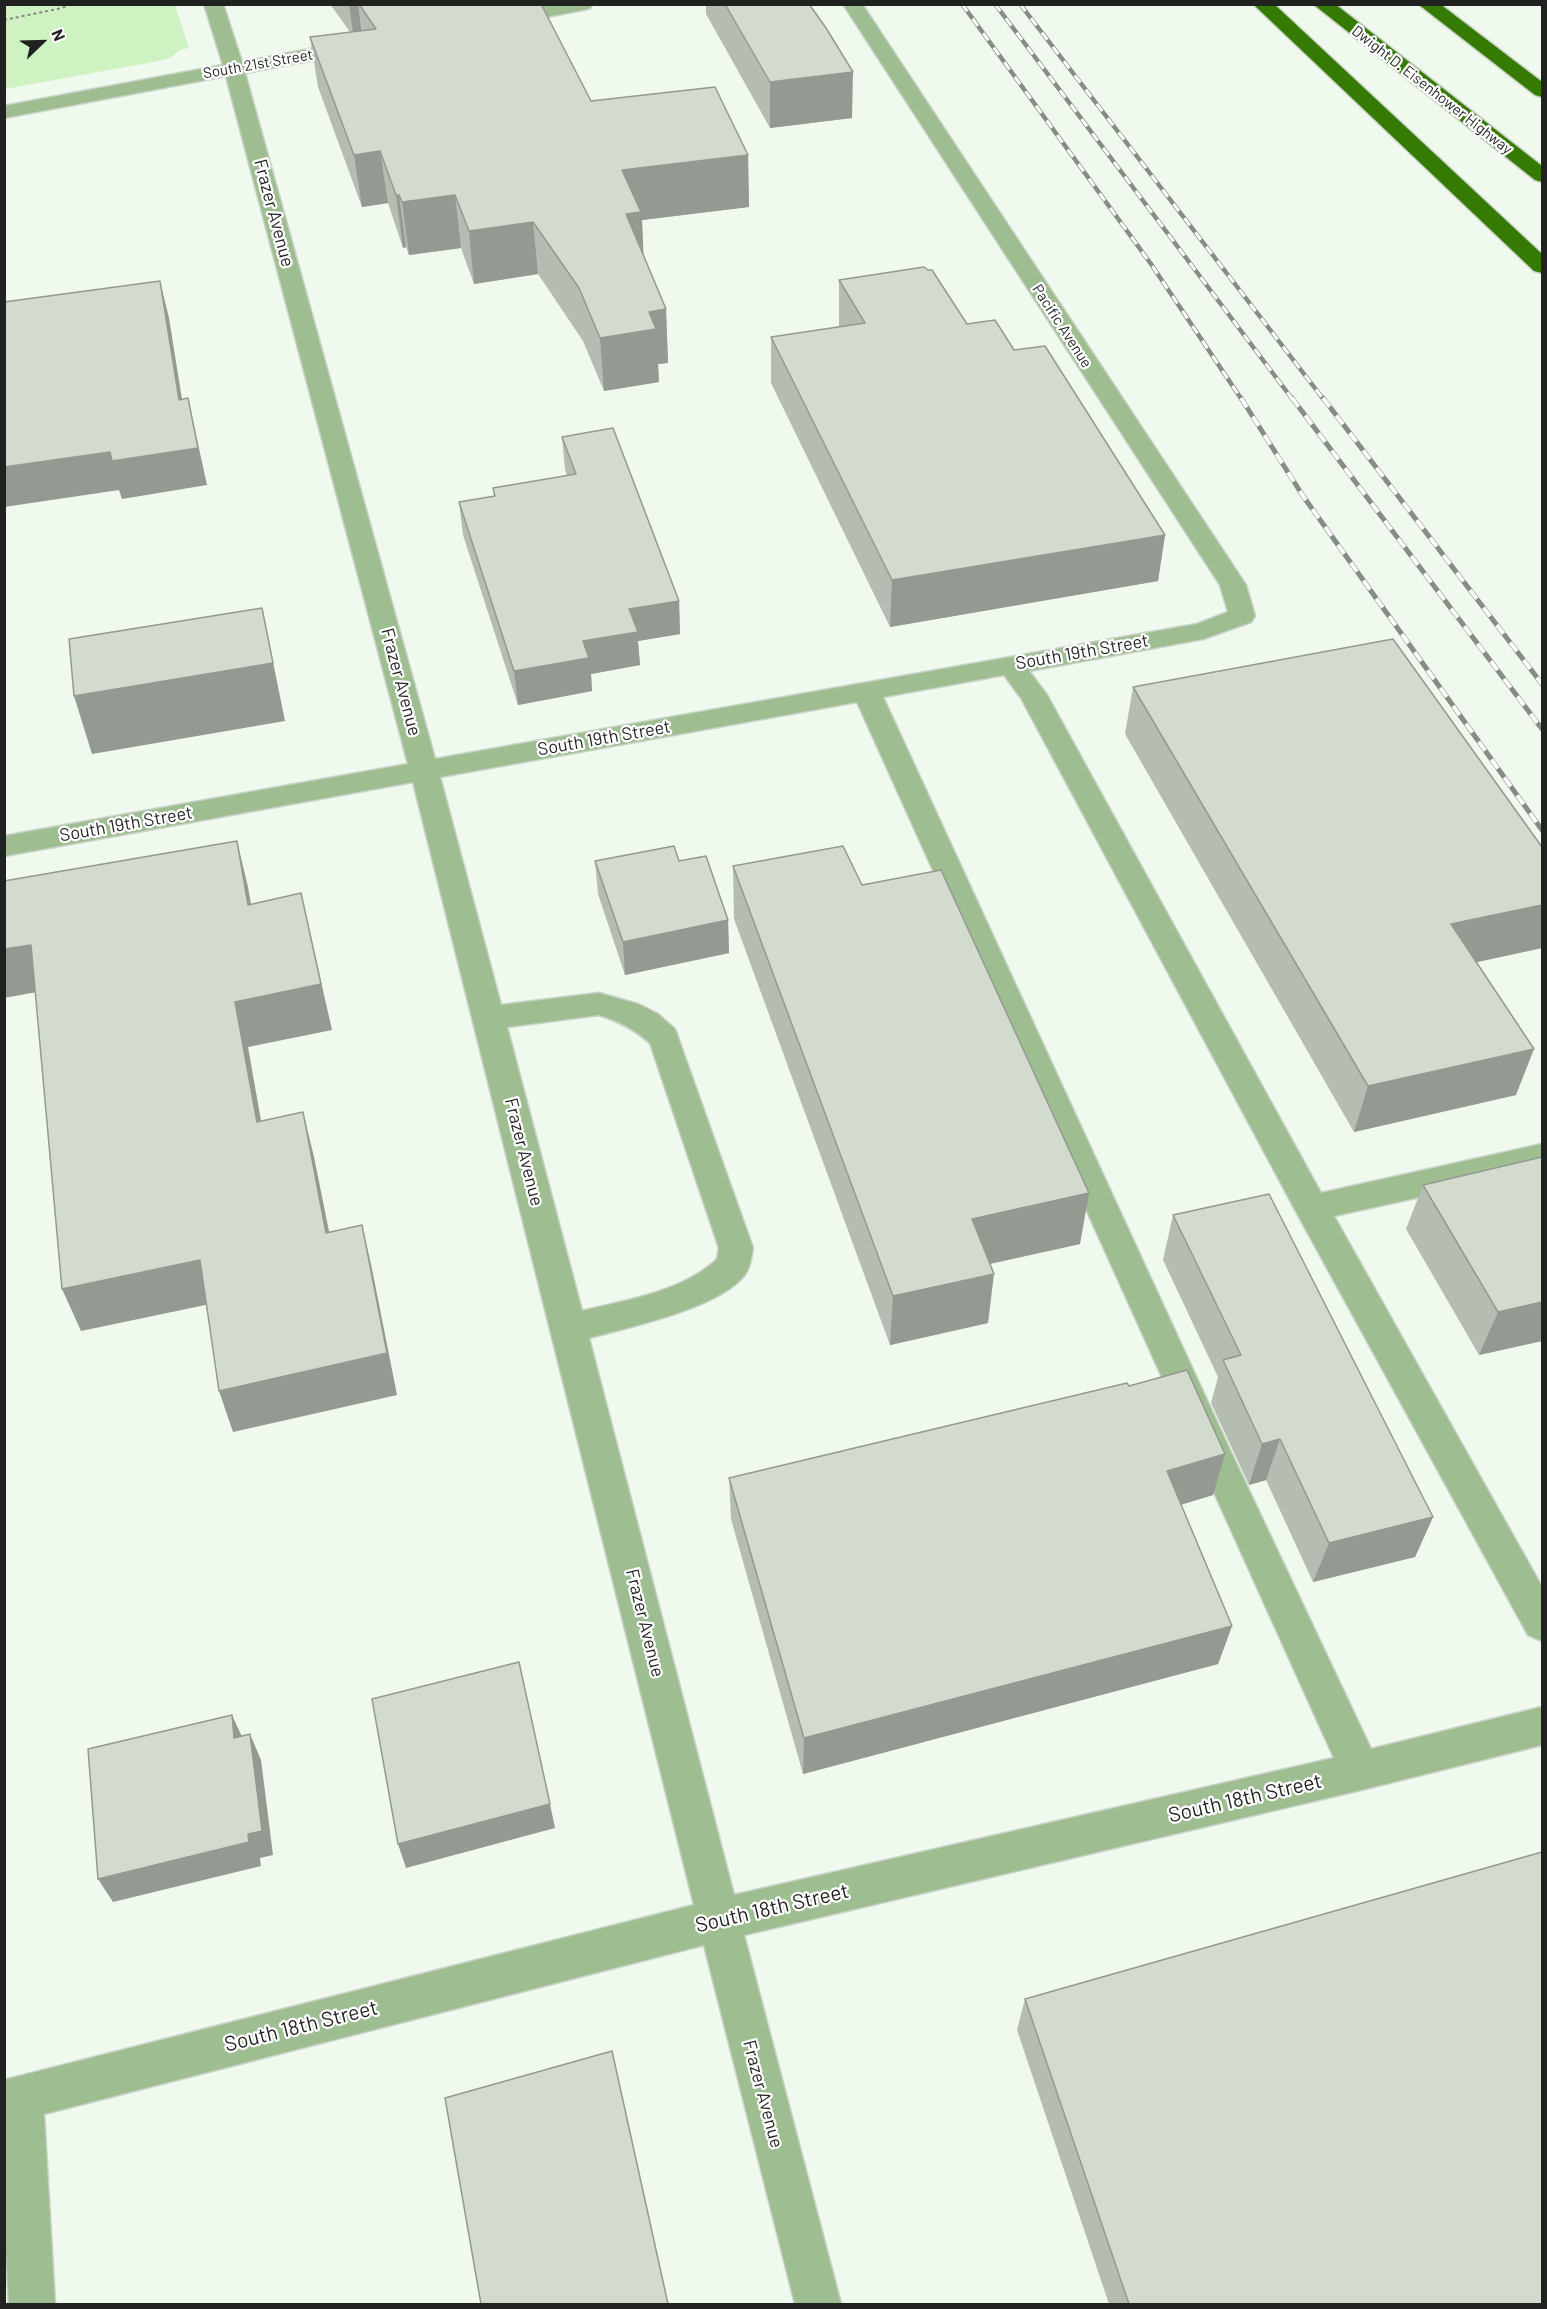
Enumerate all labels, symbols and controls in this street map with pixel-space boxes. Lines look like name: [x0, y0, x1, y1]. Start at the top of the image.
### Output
north arrow: [12, 12, 72, 72]
street label: Dwight D. Eisenhower Highway: [1348, 22, 1516, 158]
text: N: [48, 26, 70, 43]
street label: South 21st Street: [202, 45, 314, 83]
street label: Frazer Avenue: [249, 157, 299, 269]
street label: Pacific Avenue: [1028, 281, 1096, 371]
street label: Frazer Avenue: [376, 626, 426, 738]
street label: South 19th Street: [1014, 630, 1150, 674]
street label: South 19th Street: [536, 716, 672, 760]
street label: South 19th Street: [58, 802, 194, 846]
street label: Frazer Avenue: [500, 1096, 548, 1208]
street label: Frazer Avenue: [621, 1567, 669, 1679]
street label: South 18th Street: [1166, 1768, 1324, 1828]
street label: South 18th Street: [693, 1878, 851, 1938]
street label: South 18th Street: [222, 1995, 380, 2057]
street label: Frazer Avenue: [738, 2038, 788, 2150]

